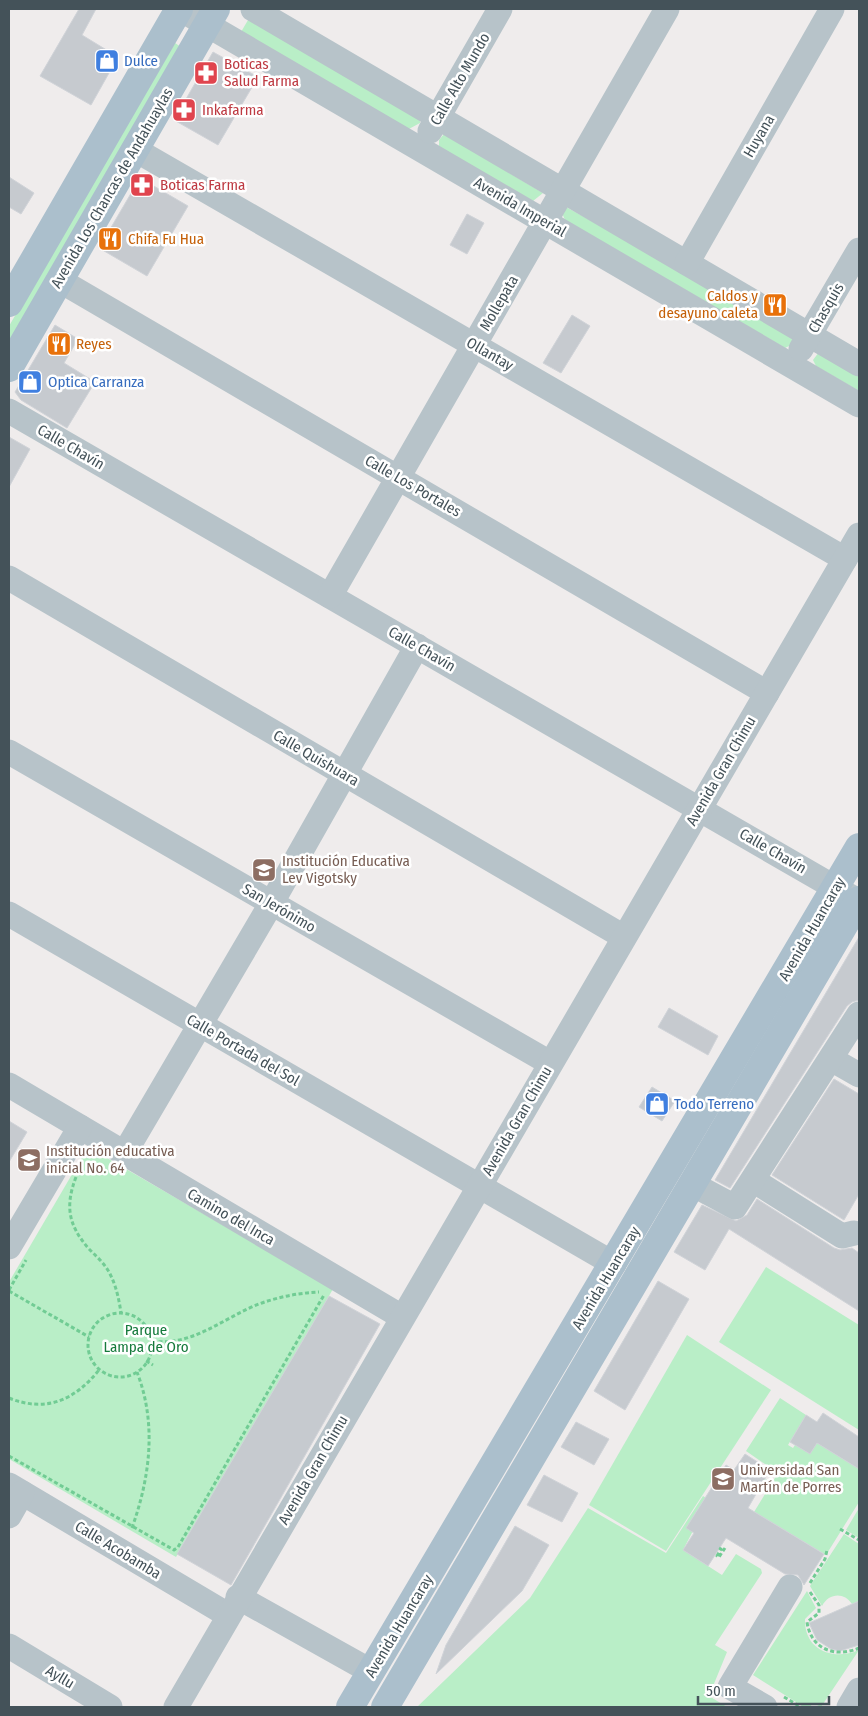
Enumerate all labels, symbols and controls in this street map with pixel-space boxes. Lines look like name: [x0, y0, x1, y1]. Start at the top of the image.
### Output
street label: Calle Alto Mundo: [426, 29, 494, 128]
shop icon: Dulce: [94, 48, 120, 74]
place label: Dulce: [124, 52, 158, 70]
place label: Boticas Salud Farma: [224, 55, 299, 90]
pharmacy icon: Boticas Salud Farma: [193, 60, 219, 86]
street label: Avenida Los Chancas de Andahuaylas: [47, 85, 177, 291]
pharmacy icon: Inkafarma: [171, 97, 197, 123]
place label: Inkafarma: [202, 101, 264, 119]
street label: Huyana: [740, 112, 778, 160]
pharmacy icon: Boticas Farma: [129, 172, 155, 198]
street label: Avenida Imperial: [471, 173, 569, 241]
place label: Boticas Farma: [160, 176, 245, 194]
restaurant icon: Chifa Fu Hua: [97, 226, 123, 252]
place label: Chifa Fu Hua: [128, 230, 204, 248]
street label: Mollepata: [476, 272, 522, 334]
street label: Chasquis: [804, 280, 848, 336]
place label: Caldos y desayuno caleta: [658, 287, 758, 322]
restaurant icon: Caldos y desayuno caleta: [762, 292, 788, 318]
restaurant icon: Reyes: [46, 331, 72, 357]
street label: Ollantay: [463, 333, 517, 375]
place label: Reyes: [76, 335, 112, 353]
shop icon: Optica Carranza: [17, 369, 43, 395]
place label: Optica Carranza: [48, 373, 144, 391]
street label: Calle Chavín: [34, 421, 108, 473]
street label: Calle Los Portales: [362, 451, 464, 521]
street label: Calle Chavín: [385, 623, 459, 675]
street label: Avenida Gran Chimu: [682, 713, 760, 829]
street label: Calle Quishuara: [270, 726, 362, 790]
street label: Calle Chavín: [736, 825, 810, 877]
place label: Institución Educativa Lev Vigotsky: [282, 852, 410, 887]
school or university icon: Institución Educativa Lev Vigotsky: [251, 857, 277, 883]
street label: Avenida Huancaray: [775, 874, 849, 984]
street label: San Jerónimo: [239, 880, 319, 936]
street label: Calle Portada del Sol: [183, 1010, 303, 1090]
street label: Avenida Gran Chimu: [478, 1063, 556, 1179]
shop icon: Todo Terreno: [644, 1091, 670, 1117]
place label: Todo Terreno: [674, 1095, 754, 1113]
place label: Institución educativa inicial No. 64: [46, 1142, 175, 1177]
school or university icon: Institución educativa inicial No. 64: [16, 1147, 42, 1173]
street label: Camino del Inca: [184, 1185, 278, 1249]
street label: Avenida Huancaray: [568, 1223, 644, 1333]
park label: Parque Lampa de Oro: [103, 1321, 189, 1356]
street label: Avenida Gran Chimu: [274, 1412, 352, 1528]
place label: Universidad San Martín de Porres: [740, 1461, 842, 1496]
school or university icon: Universidad San Martín de Porres: [710, 1466, 736, 1492]
street label: Calle Acobamba: [72, 1517, 164, 1583]
street label: Avenida Huancaray: [361, 1571, 437, 1681]
street label: Ayllu: [42, 1661, 78, 1693]
scale bar: [698, 1674, 829, 1706]
text: 50 m: [706, 1682, 736, 1700]

